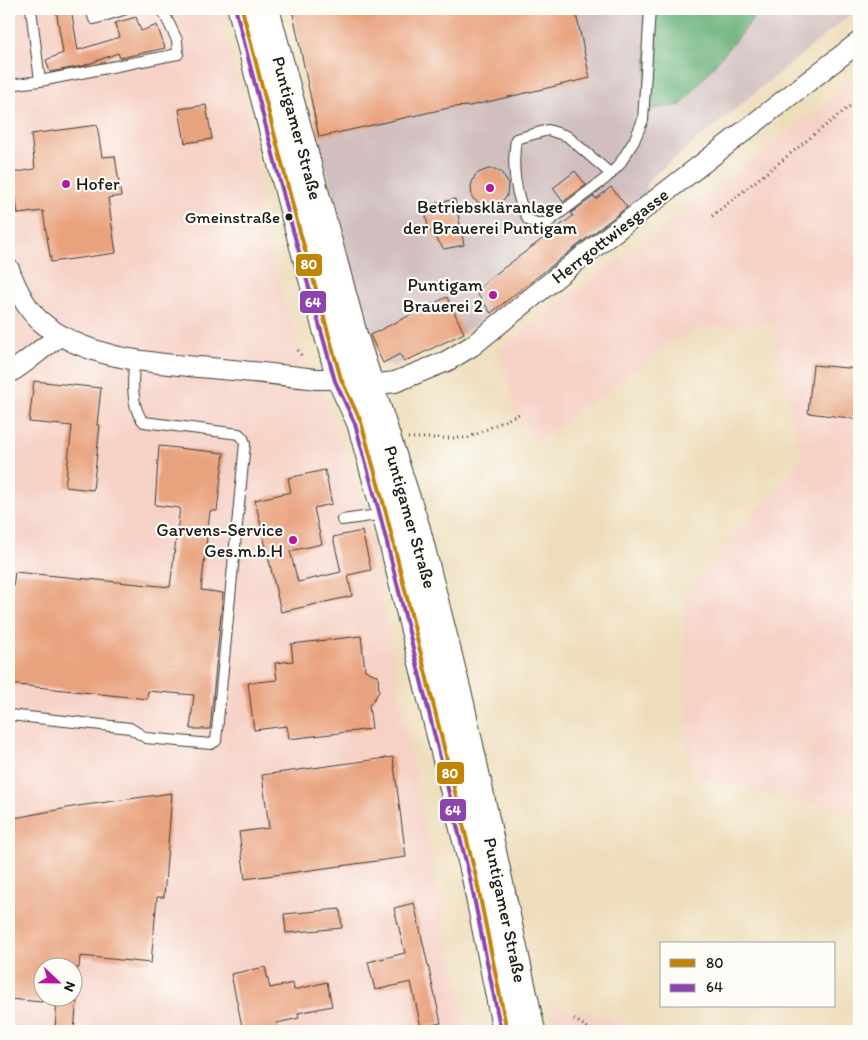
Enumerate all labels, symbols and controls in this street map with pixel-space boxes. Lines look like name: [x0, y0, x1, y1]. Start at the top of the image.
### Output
street label: Puntigamer Straße: [267, 54, 327, 202]
place label: Hofer: [76, 173, 120, 195]
marker: Hofer: [60, 178, 72, 190]
marker: Betriebskläranlage der Brauerei Puntigam: [484, 182, 496, 194]
street label: Herrgottwiesgasse: [547, 183, 673, 289]
place label: Betriebskläranlage der Brauerei Puntigam: [403, 196, 578, 239]
place label: Gmeinstraße: [185, 207, 280, 227]
marker: Gmeinstraße: [284, 212, 294, 222]
line badge: 80: [295, 253, 323, 277]
text: 80: [301, 256, 318, 273]
place label: Puntigam Brauerei 2: [403, 274, 484, 317]
marker: Puntigam Brauerei 2: [487, 289, 499, 301]
line badge: 64: [299, 290, 327, 314]
text: 64: [305, 294, 321, 311]
street label: Puntigamer Straße: [379, 443, 441, 591]
place label: Garvens-Service Ges.m.b.H: [156, 519, 283, 562]
marker: Garvens-Service Ges.m.b.H: [287, 534, 299, 546]
line badge: 80: [436, 761, 465, 785]
text: 80: [442, 765, 459, 782]
line badge: 64: [439, 798, 467, 822]
text: 64: [445, 802, 461, 819]
street label: Puntigamer Straße: [479, 836, 531, 984]
legend: [660, 942, 836, 1008]
text: 80: [706, 954, 723, 972]
north arrow: [32, 958, 82, 1008]
text: 64: [706, 978, 723, 996]
text: N: [60, 979, 79, 994]

